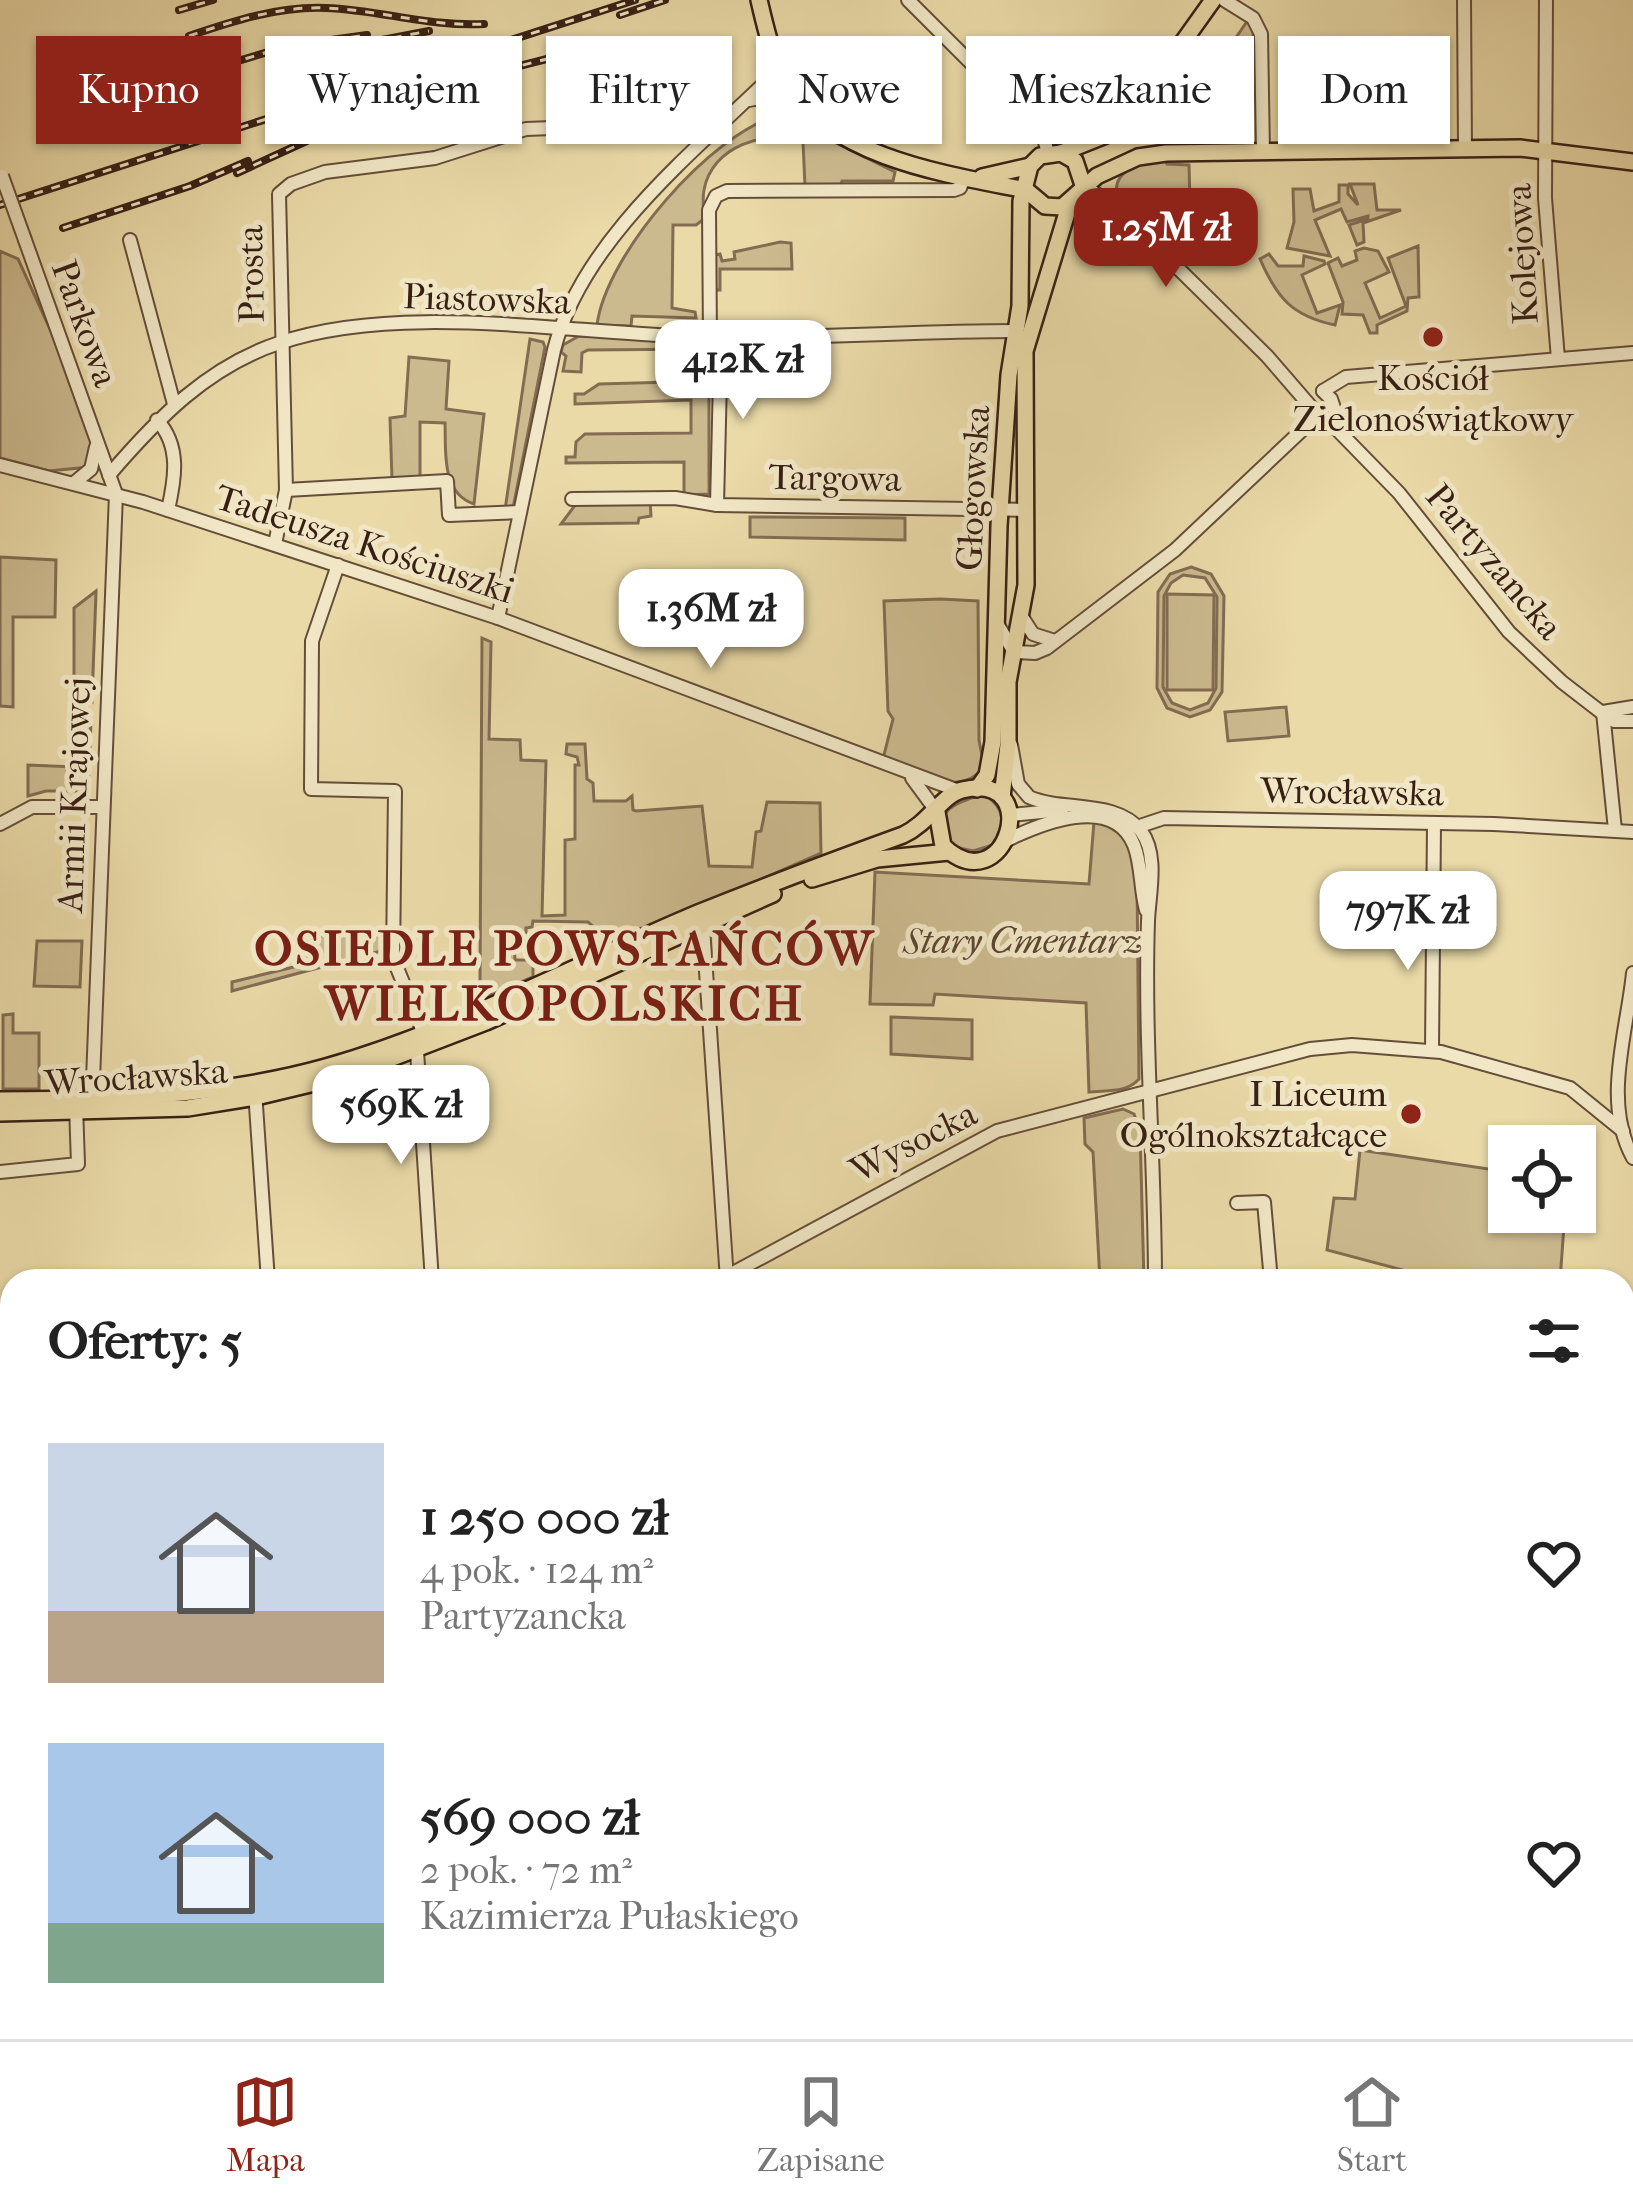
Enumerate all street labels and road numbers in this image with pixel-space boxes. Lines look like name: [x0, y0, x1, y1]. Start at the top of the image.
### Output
street label: Kolejowa: [1497, 182, 1547, 325]
street label: Prosta: [229, 224, 273, 323]
street label: Parkowa: [43, 254, 127, 393]
street label: Piastowska: [402, 275, 572, 323]
street label: Głogowska: [948, 404, 998, 572]
street label: Targowa: [768, 456, 902, 500]
street label: Partyzancka: [1417, 475, 1572, 648]
street label: Tadeusza Kościuszki: [210, 476, 520, 612]
street label: Armii Krajowej: [49, 677, 99, 915]
street label: Wrocławska: [1259, 769, 1444, 815]
street label: Wrocławska: [42, 1050, 229, 1104]
street label: Wysocka: [842, 1092, 984, 1192]

